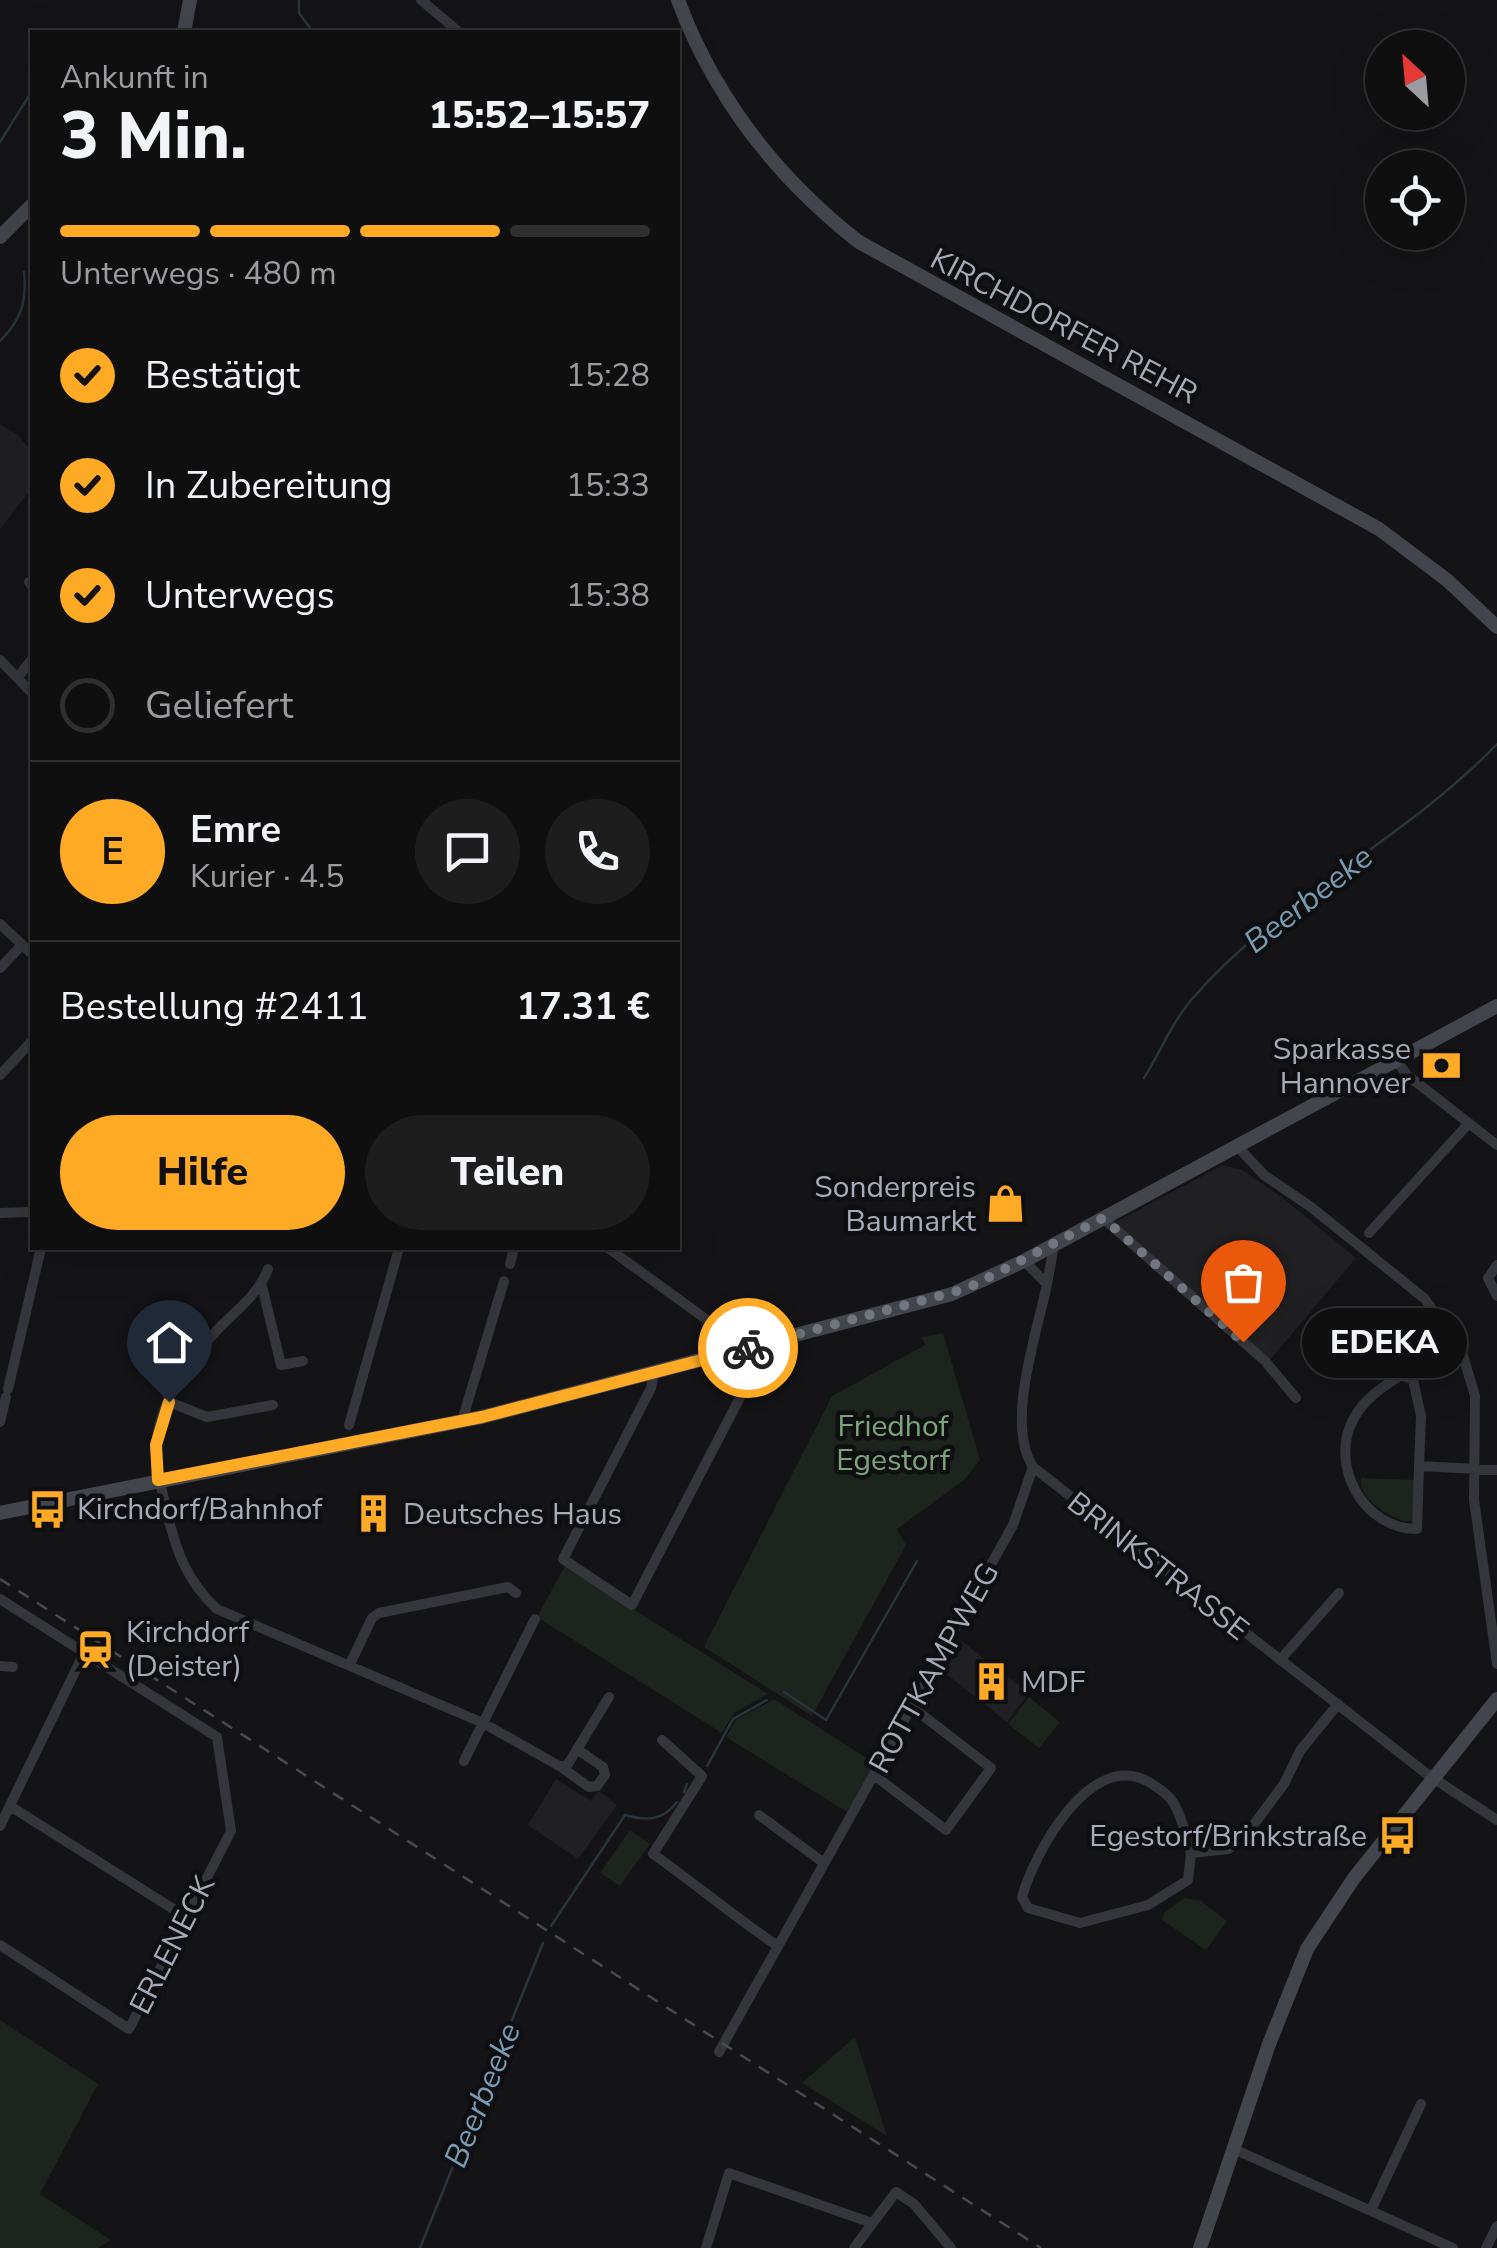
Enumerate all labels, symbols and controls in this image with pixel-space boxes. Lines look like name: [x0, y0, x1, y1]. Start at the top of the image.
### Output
north arrow: [1365, 30, 1465, 130]
map controls: [1365, 30, 1465, 250]
text: Ankunft in: [60, 56, 209, 99]
text: 15:52–15:57: [429, 90, 650, 141]
text: 3 Min.: [60, 92, 247, 181]
button: locate: [1365, 150, 1465, 250]
street label: KIRCHDORFER REHR: [923, 239, 1204, 414]
text: Unterwegs · 480 m: [60, 252, 337, 295]
icon: check: [60, 348, 115, 403]
text: Bestätigt: [145, 350, 300, 401]
text: 15:28: [566, 354, 650, 397]
icon: check: [60, 458, 115, 513]
text: In Zubereitung: [145, 460, 393, 511]
text: 15:33: [566, 464, 650, 507]
icon: check: [60, 568, 115, 623]
text: Unterwegs: [145, 570, 335, 621]
text: 15:38: [566, 574, 650, 617]
text: Geliefert: [145, 680, 293, 731]
button: chat: [415, 799, 520, 904]
button: phone: [545, 799, 650, 904]
text: Emre: [190, 804, 281, 855]
text: E: [101, 826, 124, 877]
water label: Beerbeeke: [1235, 836, 1382, 963]
text: Kurier · 4.5: [190, 855, 344, 898]
text: Bestellung #2411: [60, 981, 369, 1032]
text: 17.31 €: [516, 981, 650, 1032]
place label: Sparkasse Hannover: [1273, 1029, 1411, 1104]
bank icon: Sparkasse Hannover: [1420, 1045, 1462, 1087]
button: Hilfe: [60, 1115, 345, 1230]
button: Teilen: [365, 1115, 650, 1230]
place label: Sonderpreis Baumarkt: [814, 1167, 976, 1242]
shop icon: Sonderpreis Baumarkt: [985, 1183, 1027, 1225]
pin: [1201, 1240, 1286, 1343]
icon: bag: [1216, 1255, 1271, 1310]
courier: [698, 1298, 798, 1398]
pin: [127, 1300, 212, 1403]
callout: EDEKA: [1303, 1307, 1468, 1377]
icon: home: [142, 1315, 197, 1370]
icon: bike: [721, 1321, 776, 1376]
text: EDEKA: [1330, 1321, 1439, 1364]
park label: Friedhof Egestorf: [836, 1406, 951, 1481]
street label: BRINKSTRASSE: [1058, 1483, 1257, 1650]
bus stop icon: Kirchdorf/Bahnhof: [26, 1488, 68, 1530]
place label: Kirchdorf/Bahnhof: [77, 1489, 323, 1530]
building icon: Deutsches Haus: [352, 1493, 394, 1535]
place label: Deutsches Haus: [403, 1494, 622, 1535]
street label: ROTTKAMPWEG: [860, 1556, 1009, 1781]
place label: Kirchdorf (Deister): [126, 1612, 250, 1687]
station icon: Kirchdorf (Deister): [75, 1628, 117, 1670]
building icon: MDF: [970, 1661, 1012, 1703]
place label: MDF: [1021, 1662, 1085, 1703]
bus stop icon: Egestorf/Brinkstraße: [1376, 1815, 1418, 1857]
place label: Egestorf/Brinkstraße: [1089, 1816, 1367, 1857]
street label: ERLENECK: [120, 1868, 225, 2021]
water label: Beerbeeke: [434, 2016, 531, 2174]

